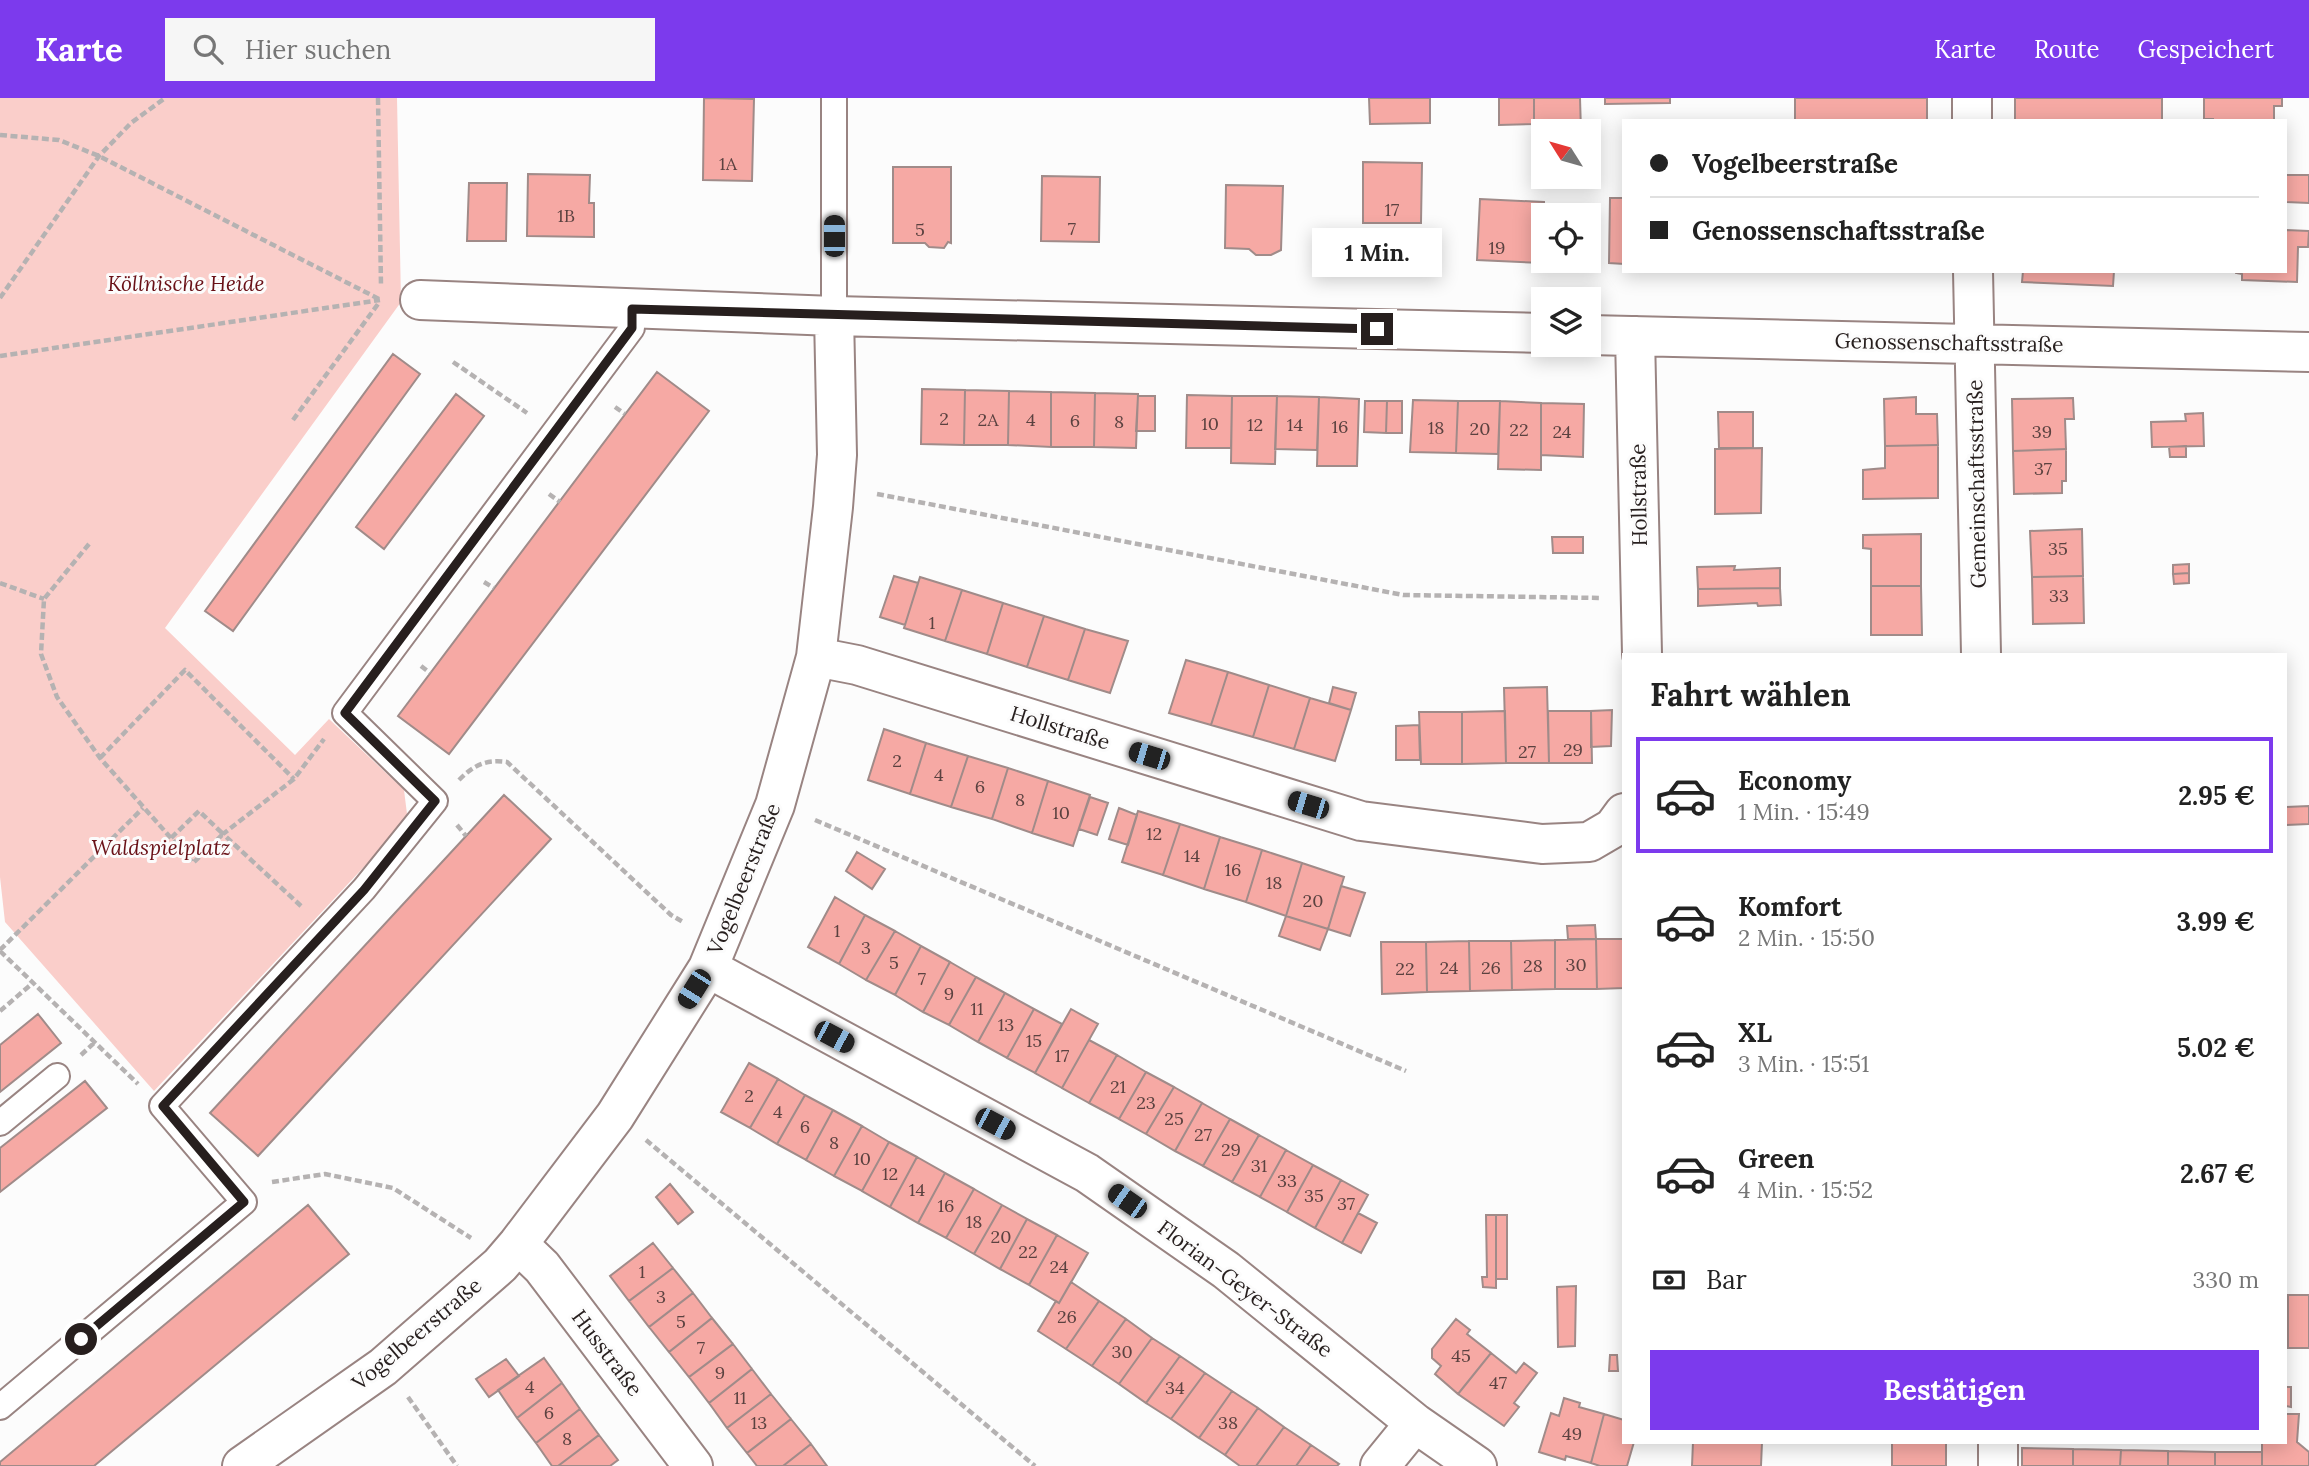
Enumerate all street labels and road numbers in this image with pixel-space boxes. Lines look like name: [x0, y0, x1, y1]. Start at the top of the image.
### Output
street label: Genossenschaftsstraße: [1834, 327, 2064, 358]
street label: Gemeinschaftsstraße: [1961, 379, 1992, 589]
street label: Hollstraße: [1624, 443, 1653, 547]
street label: Hollstraße: [1007, 700, 1113, 755]
street label: Vogelbeerstraße: [700, 799, 786, 959]
street label: Florian-Geyer-Straße: [1152, 1214, 1338, 1363]
street label: Vogelbeerstraße: [346, 1272, 487, 1396]
street label: Husstraße: [566, 1304, 649, 1401]

